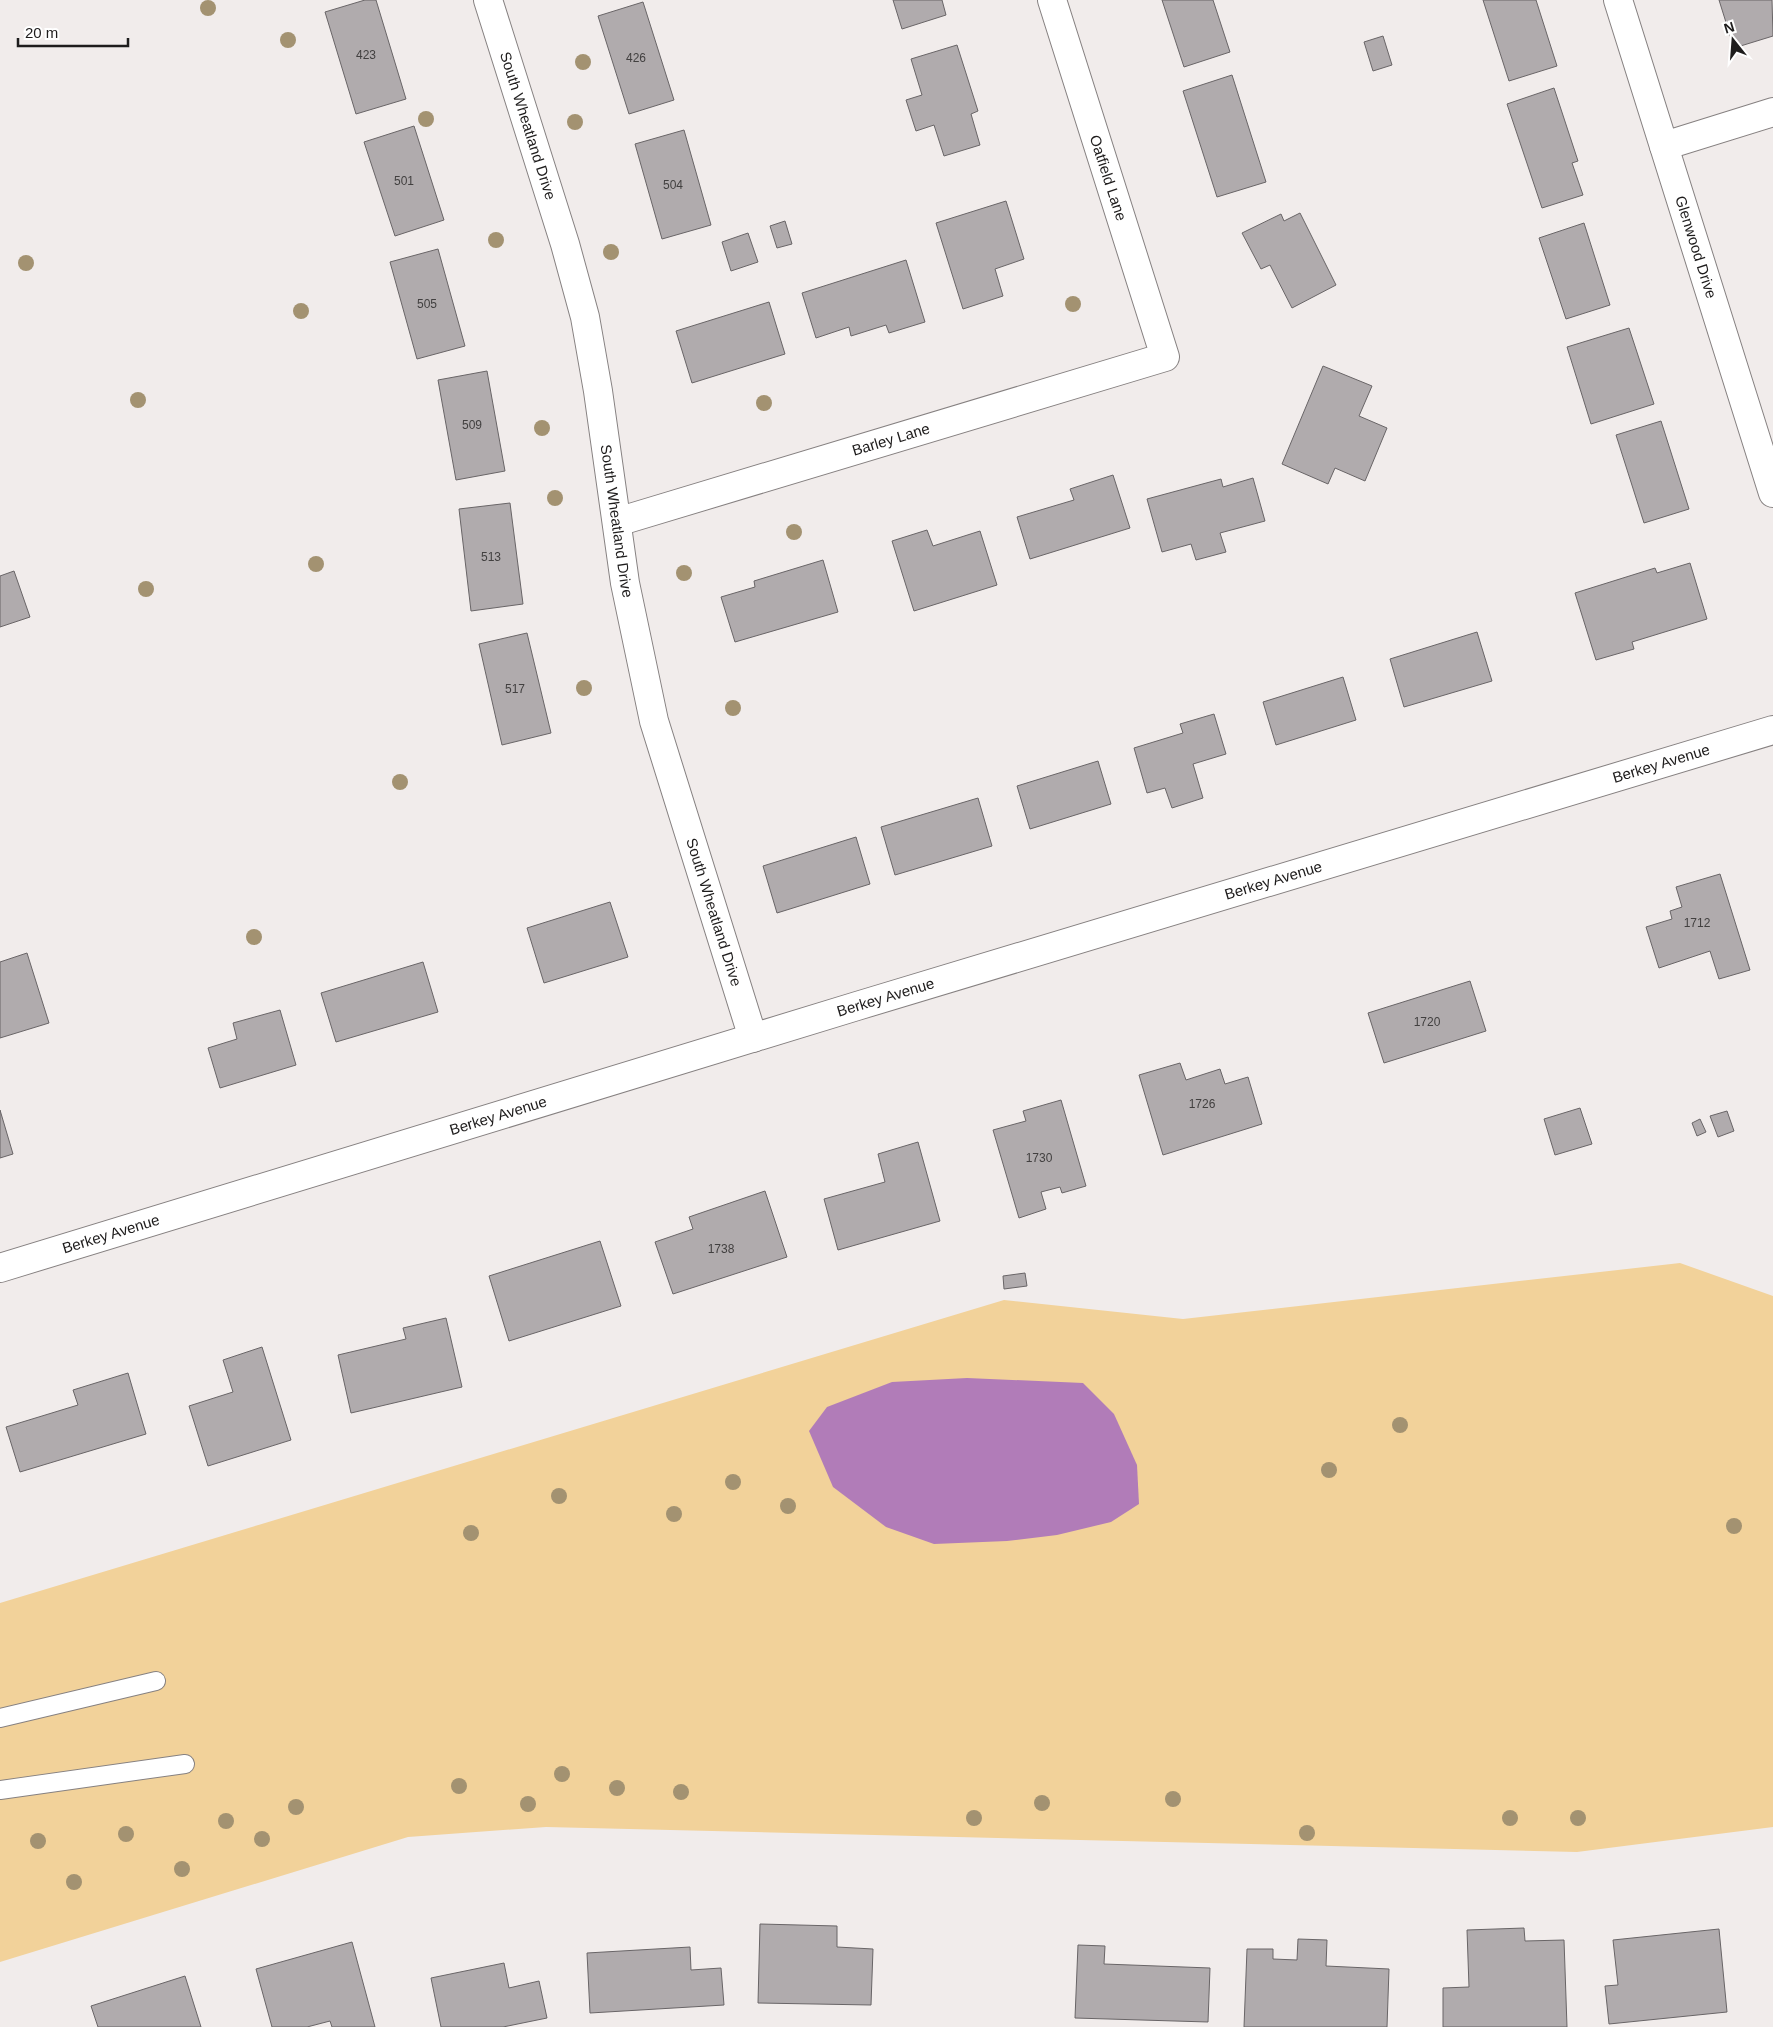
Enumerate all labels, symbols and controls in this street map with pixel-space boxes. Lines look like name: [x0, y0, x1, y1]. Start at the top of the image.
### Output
scale bar: [18, 15, 128, 47]
north arrow: [1708, 15, 1758, 65]
text: N: [1722, 18, 1736, 37]
text: 20 m: [25, 24, 58, 41]
house number: 423: [356, 48, 376, 62]
street label: South Wheatland Drive: [497, 50, 560, 202]
house number: 426: [626, 51, 646, 65]
street label: Oatfield Lane: [1087, 133, 1130, 223]
house number: 501: [394, 174, 414, 188]
house number: 504: [663, 178, 683, 192]
street label: Glenwood Drive: [1672, 193, 1720, 300]
house number: 505: [417, 297, 437, 311]
house number: 509: [462, 418, 482, 432]
street label: Barley Lane: [850, 419, 932, 459]
street label: South Wheatland Drive: [598, 443, 637, 599]
house number: 513: [481, 550, 501, 564]
house number: 517: [505, 682, 525, 696]
street label: Berkey Avenue: [1610, 741, 1712, 786]
street label: South Wheatland Drive: [683, 836, 745, 988]
street label: Berkey Avenue: [1223, 857, 1324, 903]
house number: 1712: [1684, 916, 1711, 930]
street label: Berkey Avenue: [835, 974, 936, 1020]
house number: 1720: [1414, 1015, 1441, 1029]
street label: Berkey Avenue: [447, 1092, 549, 1138]
house number: 1726: [1189, 1097, 1216, 1111]
house number: 1730: [1026, 1151, 1053, 1165]
street label: Berkey Avenue: [60, 1211, 161, 1256]
house number: 1738: [708, 1242, 735, 1256]

